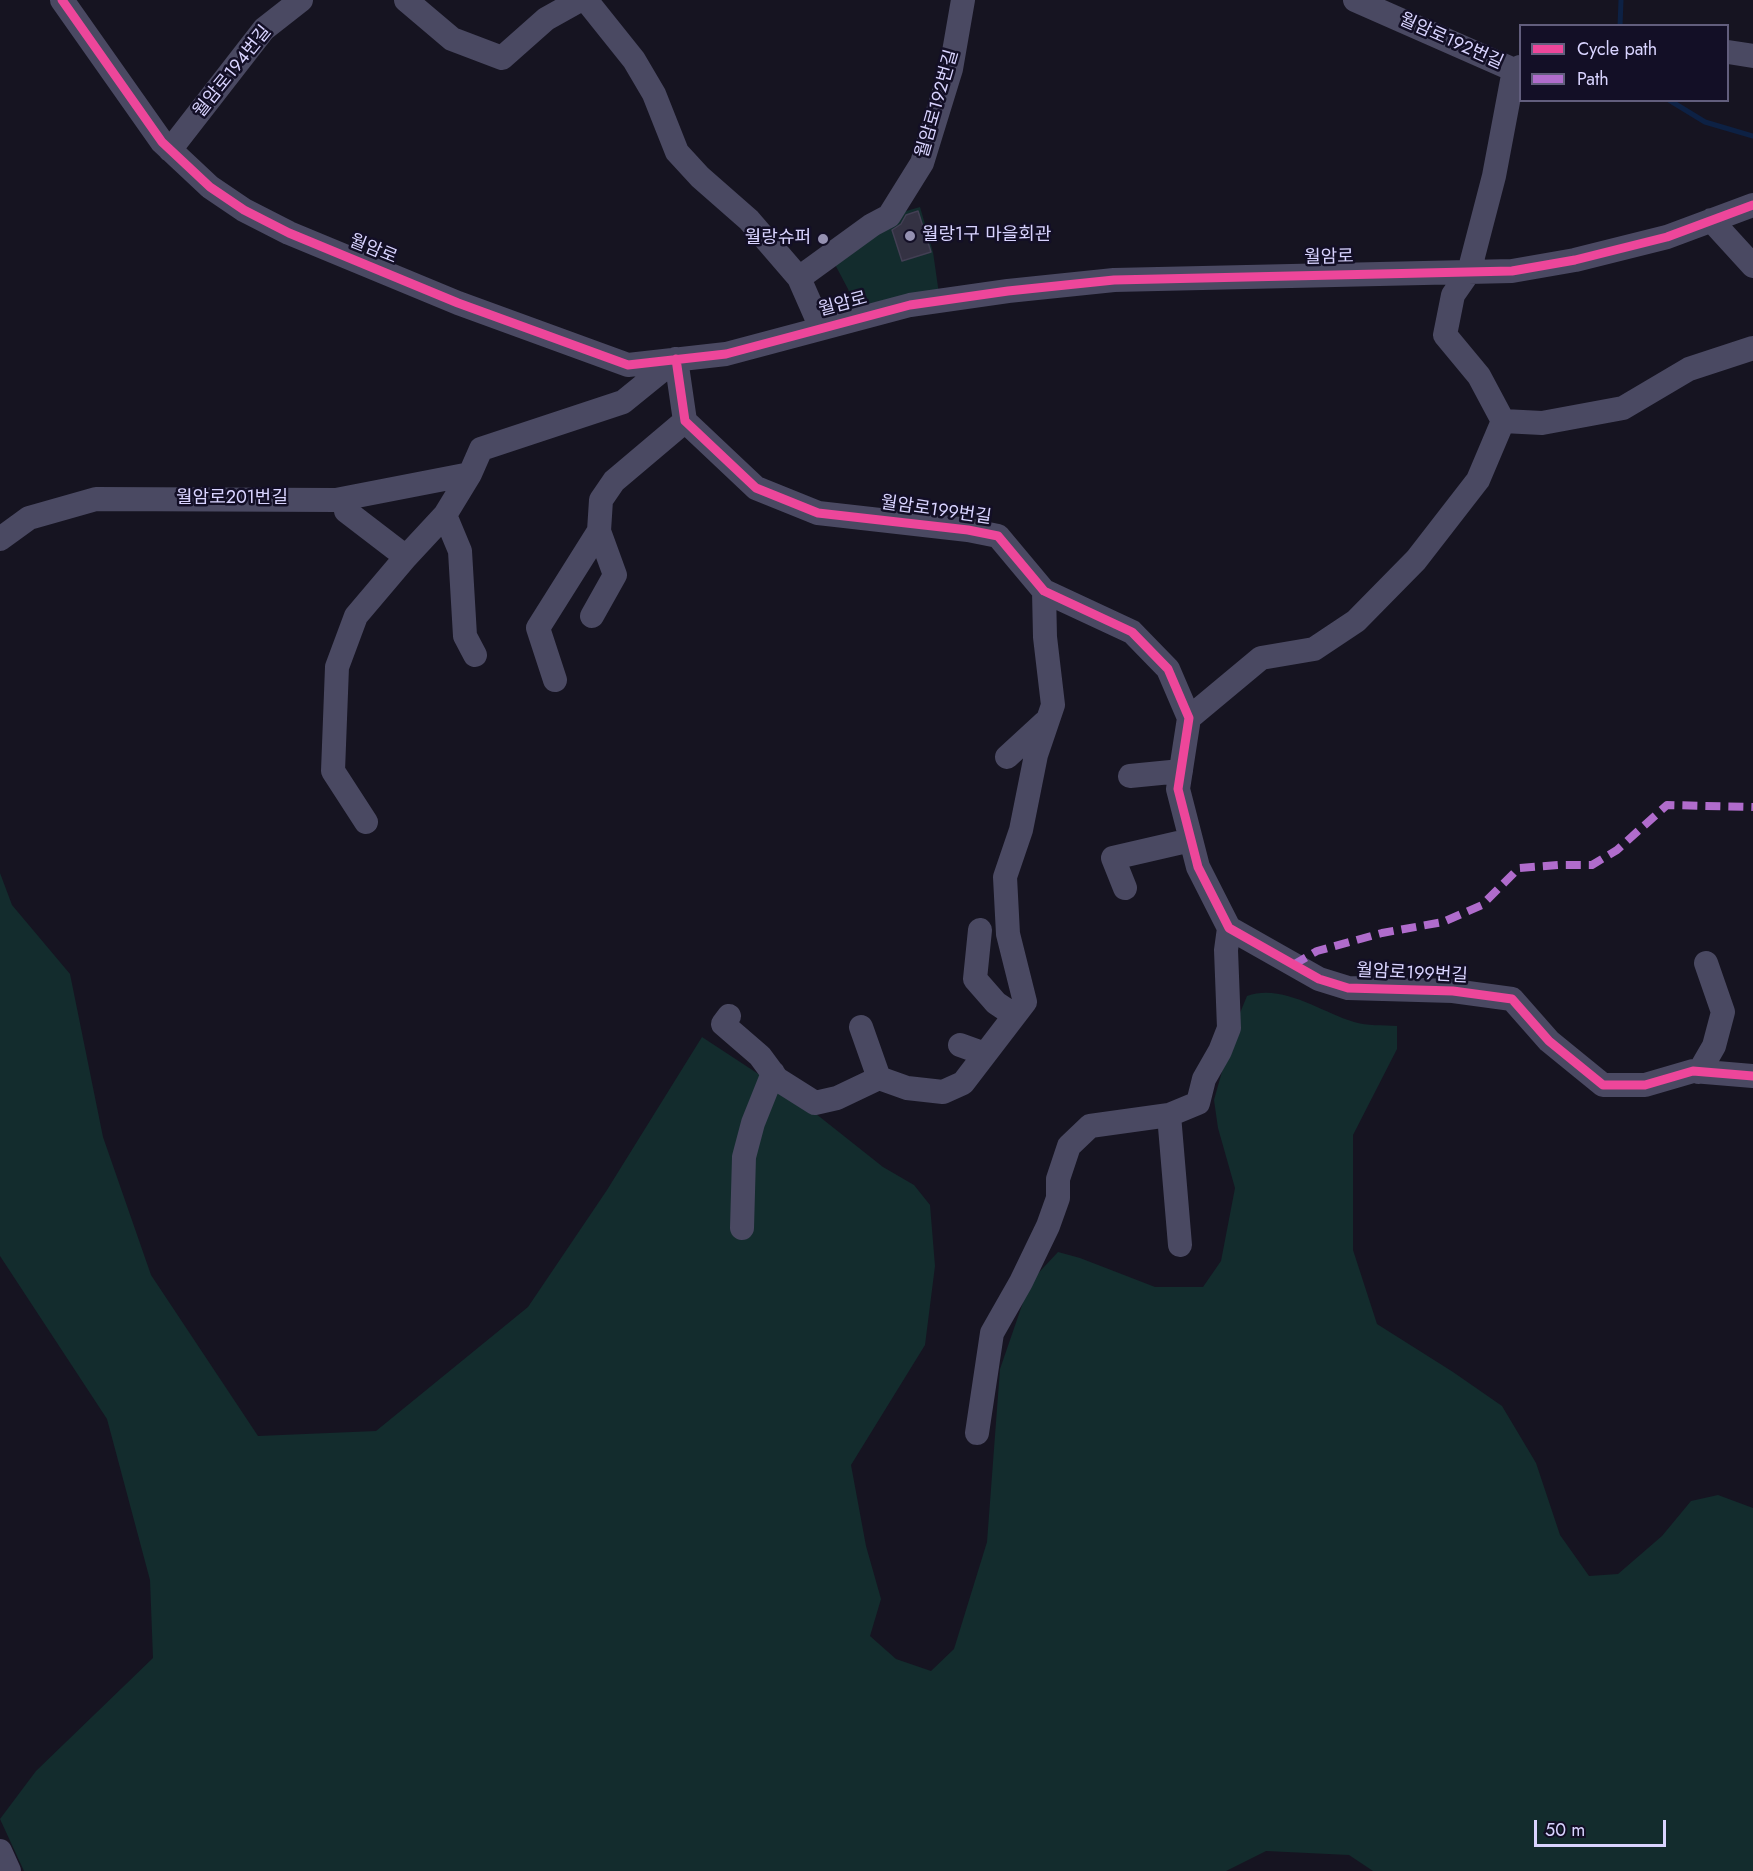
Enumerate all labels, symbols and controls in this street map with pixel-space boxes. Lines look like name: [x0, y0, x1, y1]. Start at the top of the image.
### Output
street label: 월암로192번길: [1396, 9, 1506, 75]
street label: 월암로194번길: [189, 22, 277, 122]
legend: [1519, 24, 1729, 102]
text: Cycle path: [1577, 36, 1657, 62]
street label: 월암로192번길: [912, 47, 964, 161]
text: Path: [1577, 66, 1609, 92]
place label: 월랑1구 마을회관: [922, 225, 1051, 247]
place label: 월랑슈퍼: [745, 228, 811, 250]
marker: 월랑1구 마을회관: [903, 229, 917, 243]
street label: 월암로: [346, 231, 400, 269]
marker: 월랑슈퍼: [816, 232, 830, 246]
street label: 월암로: [1304, 247, 1354, 269]
street label: 월암로: [816, 288, 870, 322]
street label: 월암로201번길: [176, 488, 288, 510]
street label: 월암로199번길: [879, 493, 993, 529]
street label: 월암로199번길: [1356, 960, 1468, 988]
scale bar: [1537, 1808, 1669, 1846]
text: 50 m: [1545, 1817, 1585, 1843]

